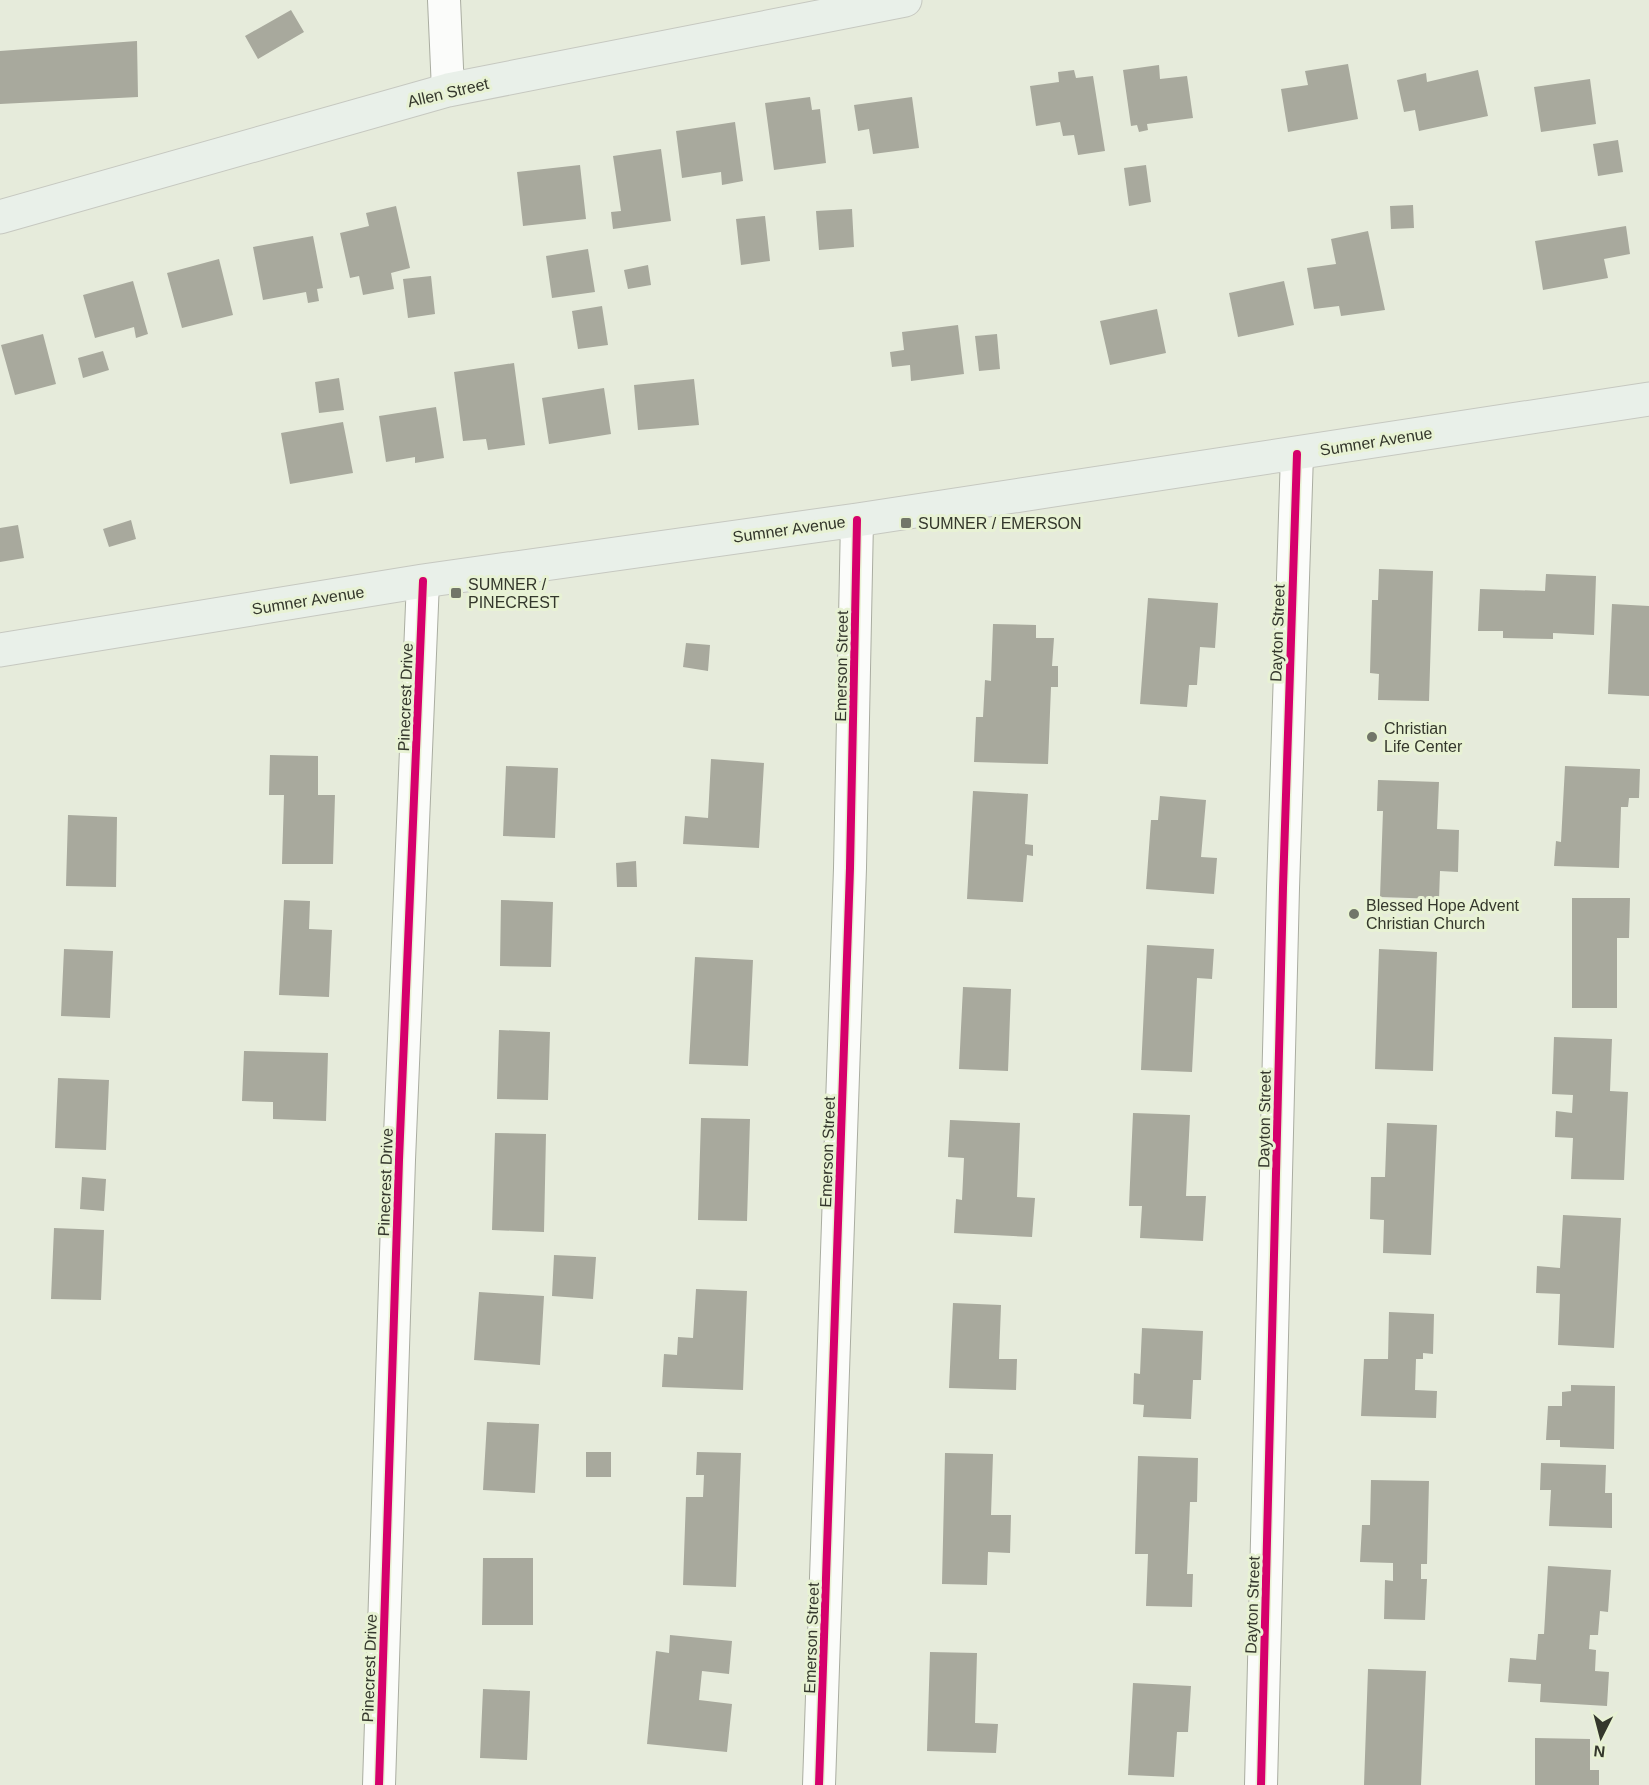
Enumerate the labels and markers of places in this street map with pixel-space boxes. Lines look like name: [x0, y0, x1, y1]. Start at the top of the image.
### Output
place label: SUMNER / EMERSON: [918, 515, 1082, 532]
marker: SUMNER / EMERSON: [899, 516, 913, 530]
place label: SUMNER / PINECREST: [468, 576, 560, 611]
marker: SUMNER / PINECREST: [449, 586, 463, 600]
place label: Christian Life Center: [1384, 720, 1463, 755]
marker: Christian Life Center: [1365, 730, 1379, 744]
place label: Blessed Hope Advent Christian Church: [1366, 897, 1520, 932]
marker: Blessed Hope Advent Christian Church: [1347, 907, 1361, 921]

